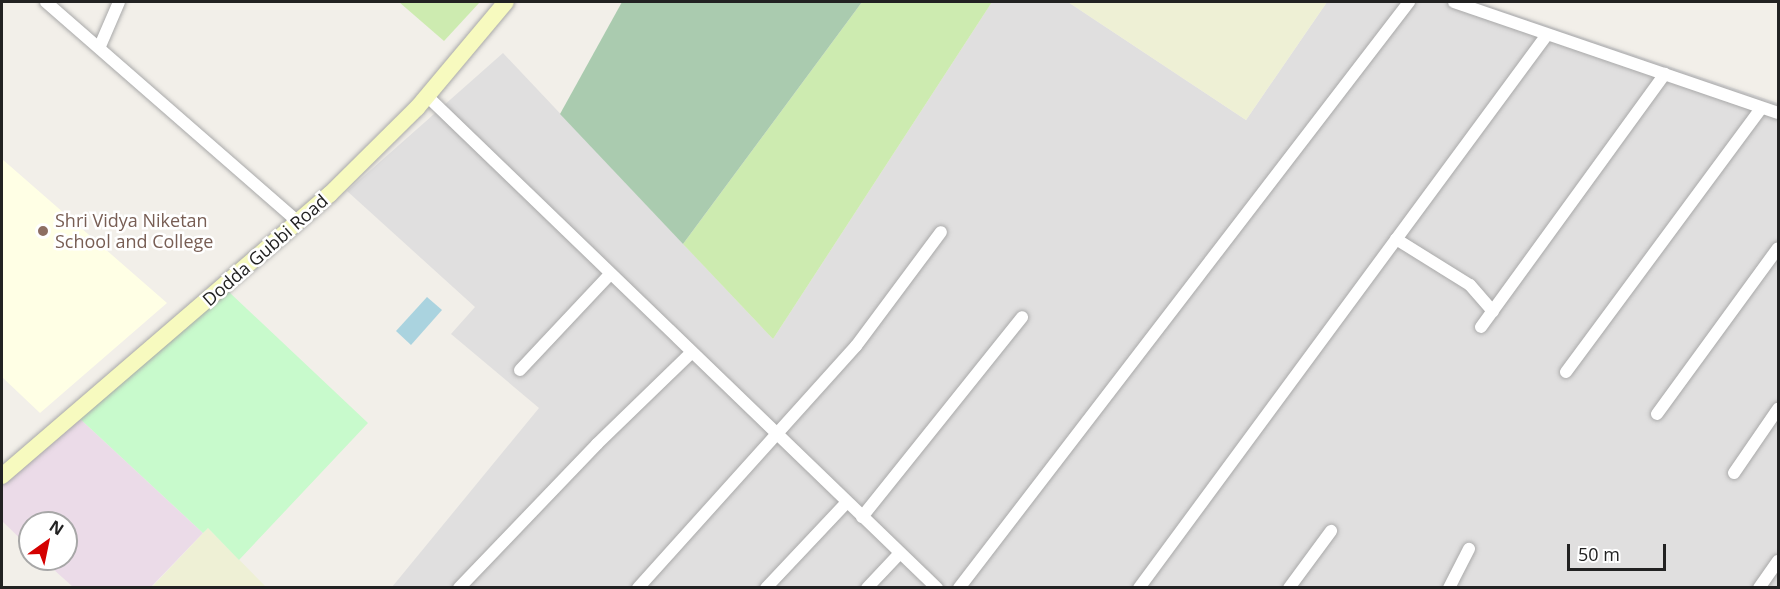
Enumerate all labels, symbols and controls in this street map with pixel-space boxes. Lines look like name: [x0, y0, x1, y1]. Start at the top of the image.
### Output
street label: Dodda Gubbi Road: [198, 190, 332, 310]
place label: Shri Vidya Niketan School and College: [55, 210, 213, 252]
marker: Shri Vidya Niketan School and College: [36, 224, 50, 238]
north arrow: [18, 511, 78, 571]
text: N: [45, 515, 68, 540]
scale bar: [1570, 532, 1669, 570]
text: 50 m: [1578, 542, 1620, 566]

